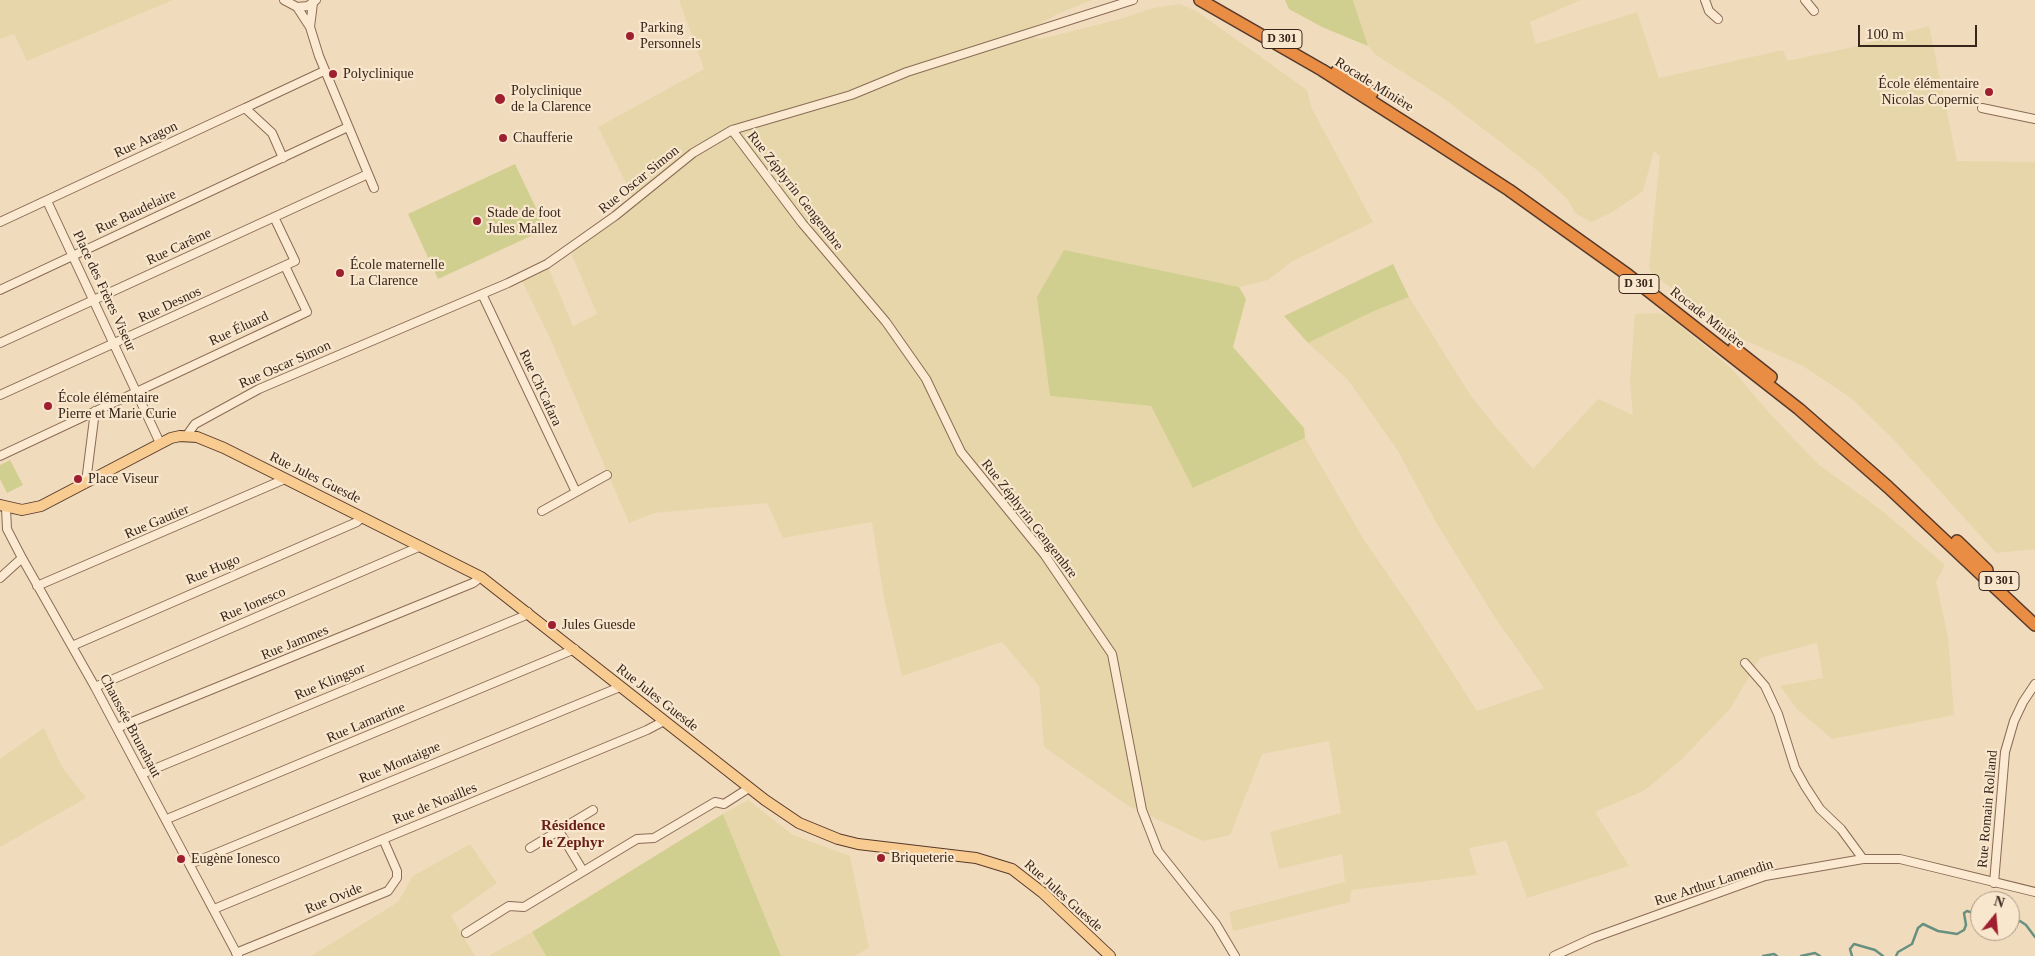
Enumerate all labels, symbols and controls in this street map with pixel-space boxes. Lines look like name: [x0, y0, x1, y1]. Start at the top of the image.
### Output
scale bar: [1860, 15, 1979, 47]
place label: Parking Personnels: [640, 20, 701, 52]
text: 100 m: [1866, 26, 1904, 42]
marker: Parking Personnels: [624, 30, 636, 42]
road number: D 301: [1262, 30, 1302, 48]
street label: Rocade Minière: [1331, 54, 1417, 116]
place label: Polyclinique: [343, 66, 414, 82]
marker: Polyclinique: [327, 68, 339, 80]
place label: École élémentaire Nicolas Copernic: [1878, 76, 1979, 108]
place label: Polyclinique de la Clarence: [511, 83, 591, 115]
marker: École élémentaire Nicolas Copernic: [1983, 86, 1995, 98]
marker: Polyclinique de la Clarence: [493, 92, 507, 106]
street label: Rue Aragon: [112, 118, 180, 162]
street label: Rue Zéphyrin Gengembre: [743, 128, 847, 254]
place label: Chaufferie: [513, 130, 573, 146]
marker: Chaufferie: [497, 132, 509, 144]
street label: Rue Oscar Simon: [595, 142, 683, 218]
street label: Rue Baudelaire: [93, 186, 179, 238]
place label: Stade de foot Jules Mallez: [487, 205, 561, 238]
marker: Stade de foot Jules Mallez: [471, 215, 483, 227]
street label: Rue Carême: [144, 225, 214, 269]
street label: Place des Frères Viseur: [69, 228, 139, 354]
place label: École maternelle La Clarence: [350, 257, 444, 290]
marker: École maternelle La Clarence: [334, 267, 346, 279]
road number: D 301: [1619, 274, 1659, 294]
street label: Rue Desnos: [136, 283, 204, 327]
street label: Rocade Minière: [1666, 284, 1748, 352]
street label: Rue Éluard: [207, 308, 271, 350]
street label: Rue Oscar Simon: [236, 337, 334, 393]
street label: Rue Ch'Cafara: [515, 347, 565, 429]
place label: École élémentaire Pierre et Marie Curie: [58, 390, 177, 422]
marker: École élémentaire Pierre et Marie Curie: [42, 400, 54, 412]
street label: Rue Jules Guesde: [267, 449, 363, 507]
street label: Rue Zéphyrin Gengembre: [977, 456, 1081, 582]
place label: Place Viseur: [88, 471, 158, 487]
marker: Place Viseur: [72, 473, 84, 485]
street label: Rue Gautier: [122, 501, 192, 543]
street label: Rue Hugo: [183, 551, 243, 589]
road number: D 301: [1979, 572, 2019, 590]
street label: Rue Ionesco: [218, 584, 288, 626]
place label: Jules Guesde: [562, 617, 635, 633]
marker: Jules Guesde: [546, 619, 558, 631]
street label: Rue Jammes: [259, 622, 331, 664]
street label: Rue Klingsor: [292, 660, 368, 704]
street label: Rue Jules Guesde: [613, 661, 701, 735]
street label: Chaussée Brunehaut: [96, 671, 164, 781]
street label: Rue Lamartine: [324, 699, 408, 747]
street label: Rue Montaigne: [357, 738, 443, 788]
street label: Rue Romain Rolland: [1974, 749, 2002, 869]
street label: Rue de Noailles: [390, 779, 480, 829]
district label: Résidence le Zephyr: [541, 817, 605, 852]
place label: Briqueterie: [891, 850, 954, 866]
place label: Eugène Ionesco: [191, 851, 280, 867]
marker: Briqueterie: [875, 852, 887, 864]
marker: Eugène Ionesco: [175, 853, 187, 865]
street label: Rue Jules Guesde: [1020, 856, 1106, 936]
street label: Rue Arthur Lamendin: [1653, 856, 1775, 910]
street label: Rue Ovide: [303, 880, 365, 918]
north arrow: [1970, 891, 2020, 941]
text: N: [1992, 893, 2006, 911]

